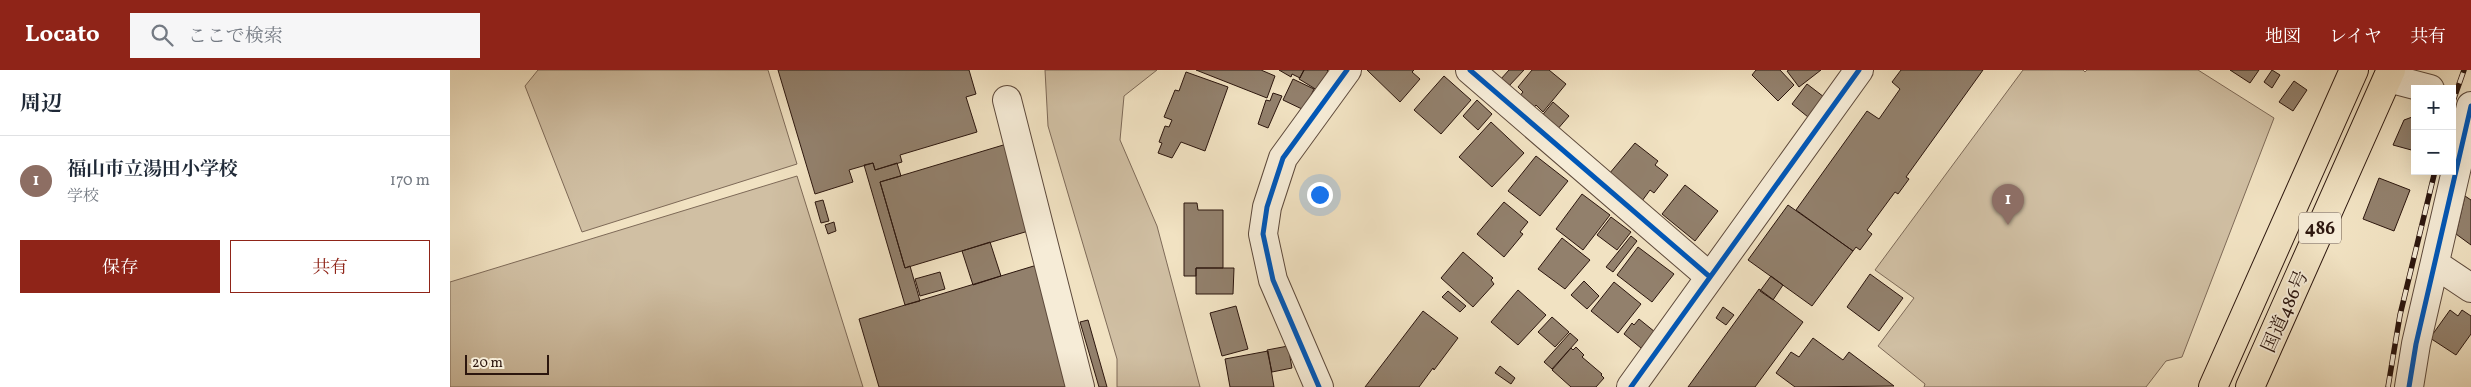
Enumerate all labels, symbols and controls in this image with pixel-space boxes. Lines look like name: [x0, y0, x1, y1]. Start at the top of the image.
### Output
search box: [130, 13, 480, 58]
text: Locato: [25, 18, 100, 52]
icon: search: [148, 21, 176, 49]
text: ここで検索: [188, 24, 283, 50]
text: 地図: [2265, 25, 2301, 50]
text: レイヤ: [2329, 25, 2382, 50]
text: 共有: [2410, 25, 2446, 50]
map controls: [2411, 85, 2456, 175]
button: +: [2411, 85, 2456, 130]
text: 周辺: [20, 90, 62, 119]
button: −: [2411, 130, 2456, 175]
text: 福山市立湯田小学校: [67, 157, 238, 183]
text: 1: [33, 170, 39, 192]
text: 170 m: [390, 170, 430, 192]
your location: [1307, 182, 1333, 208]
pin: 1: [1992, 184, 2024, 225]
text: 学校: [67, 186, 99, 208]
road number: 486: [2299, 212, 2341, 244]
button: 保存: [20, 240, 220, 293]
button: 共有: [230, 240, 430, 293]
street label: 国道486号: [2256, 267, 2315, 357]
scale bar: [465, 352, 549, 375]
text: 20 m: [472, 354, 503, 373]

